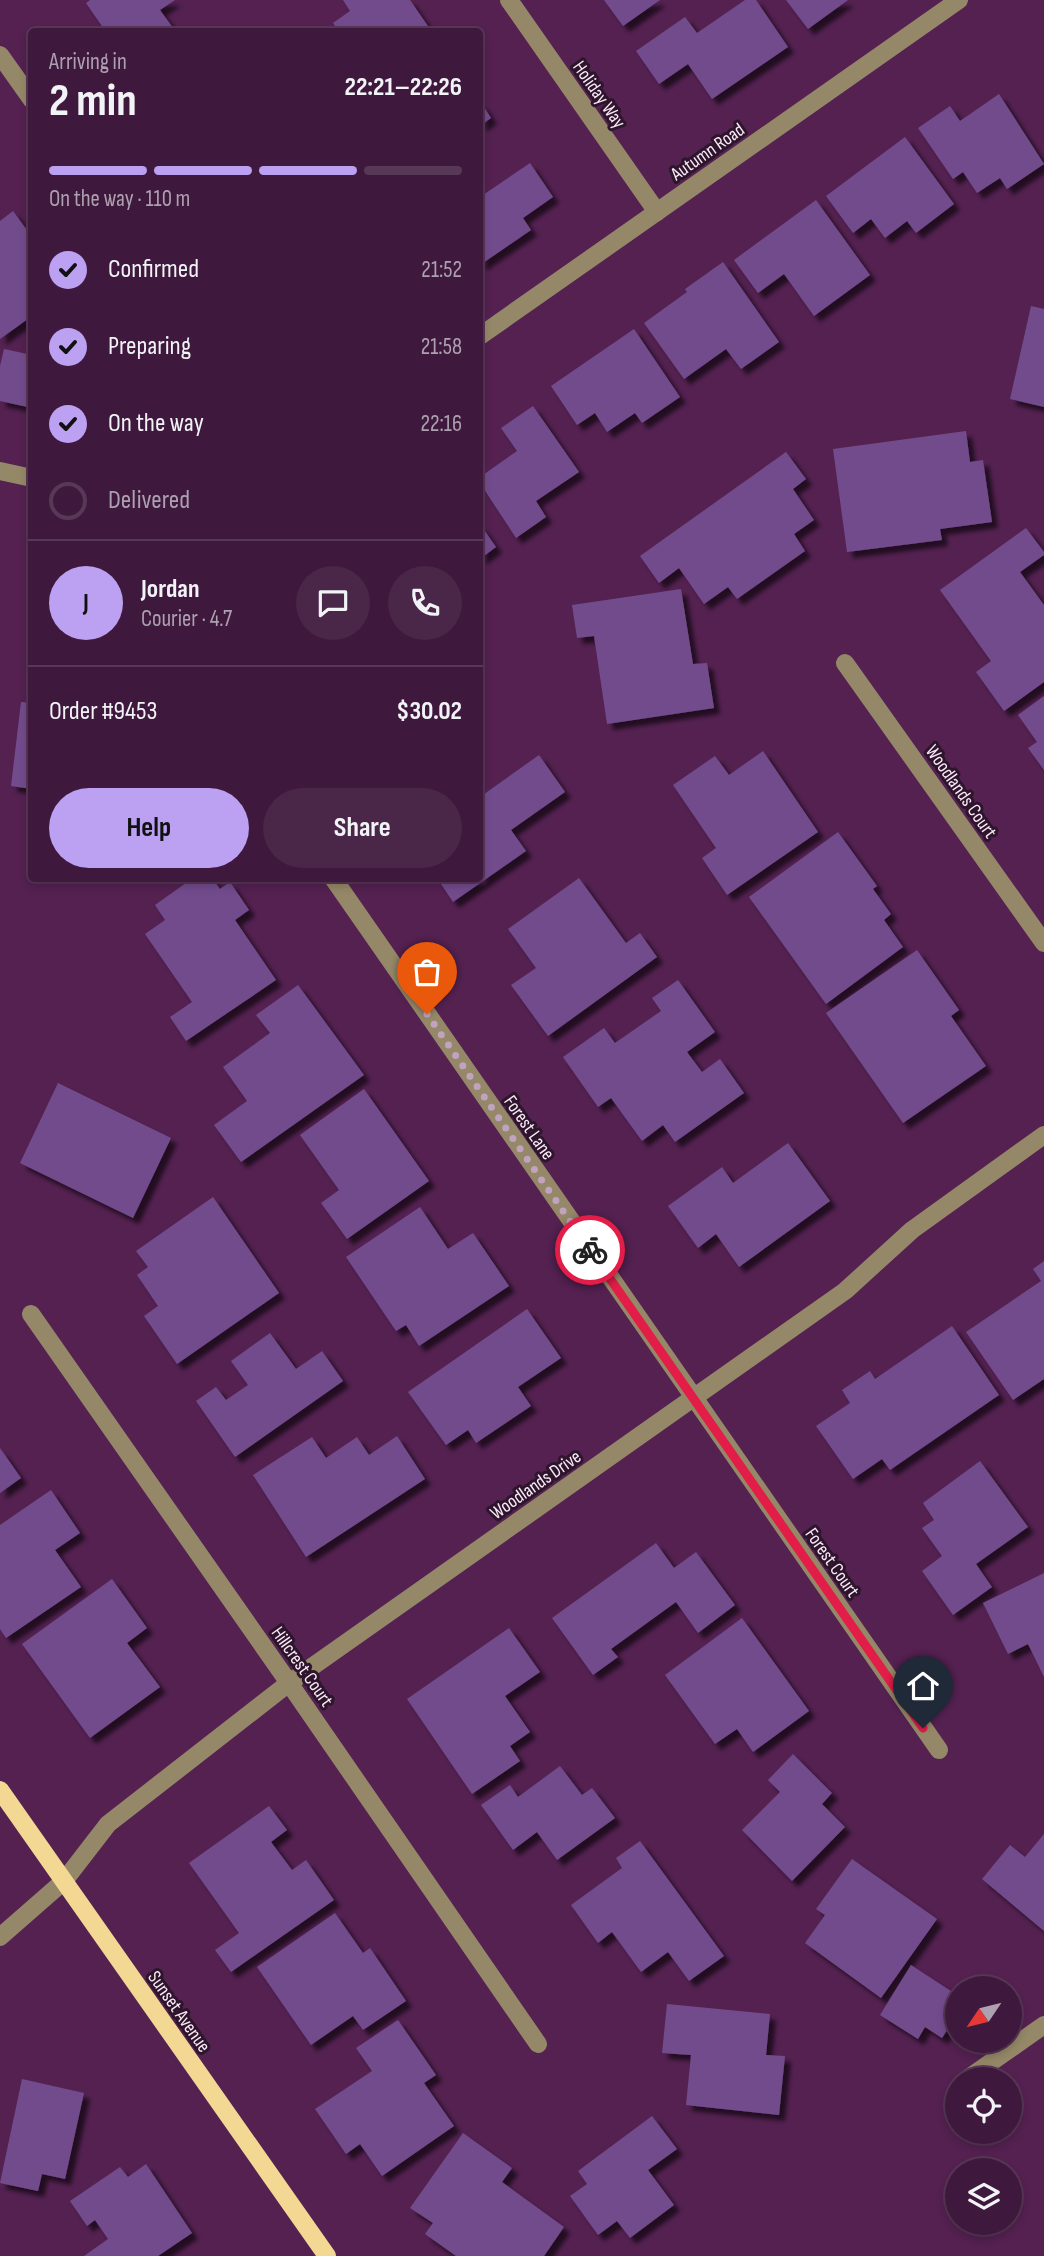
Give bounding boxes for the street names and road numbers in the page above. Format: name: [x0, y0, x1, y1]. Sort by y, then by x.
street label: Holiday Way: [567, 57, 631, 133]
street label: Autumn Road: [666, 118, 749, 187]
street label: Woodlands Court: [920, 741, 1002, 843]
street label: Forest Lane: [498, 1091, 559, 1165]
street label: Woodlands Drive: [486, 1446, 586, 1525]
street label: Forest Court: [800, 1524, 864, 1602]
street label: Hillcrest Court: [266, 1622, 338, 1712]
street label: Sunset Avenue: [142, 1967, 215, 2057]

